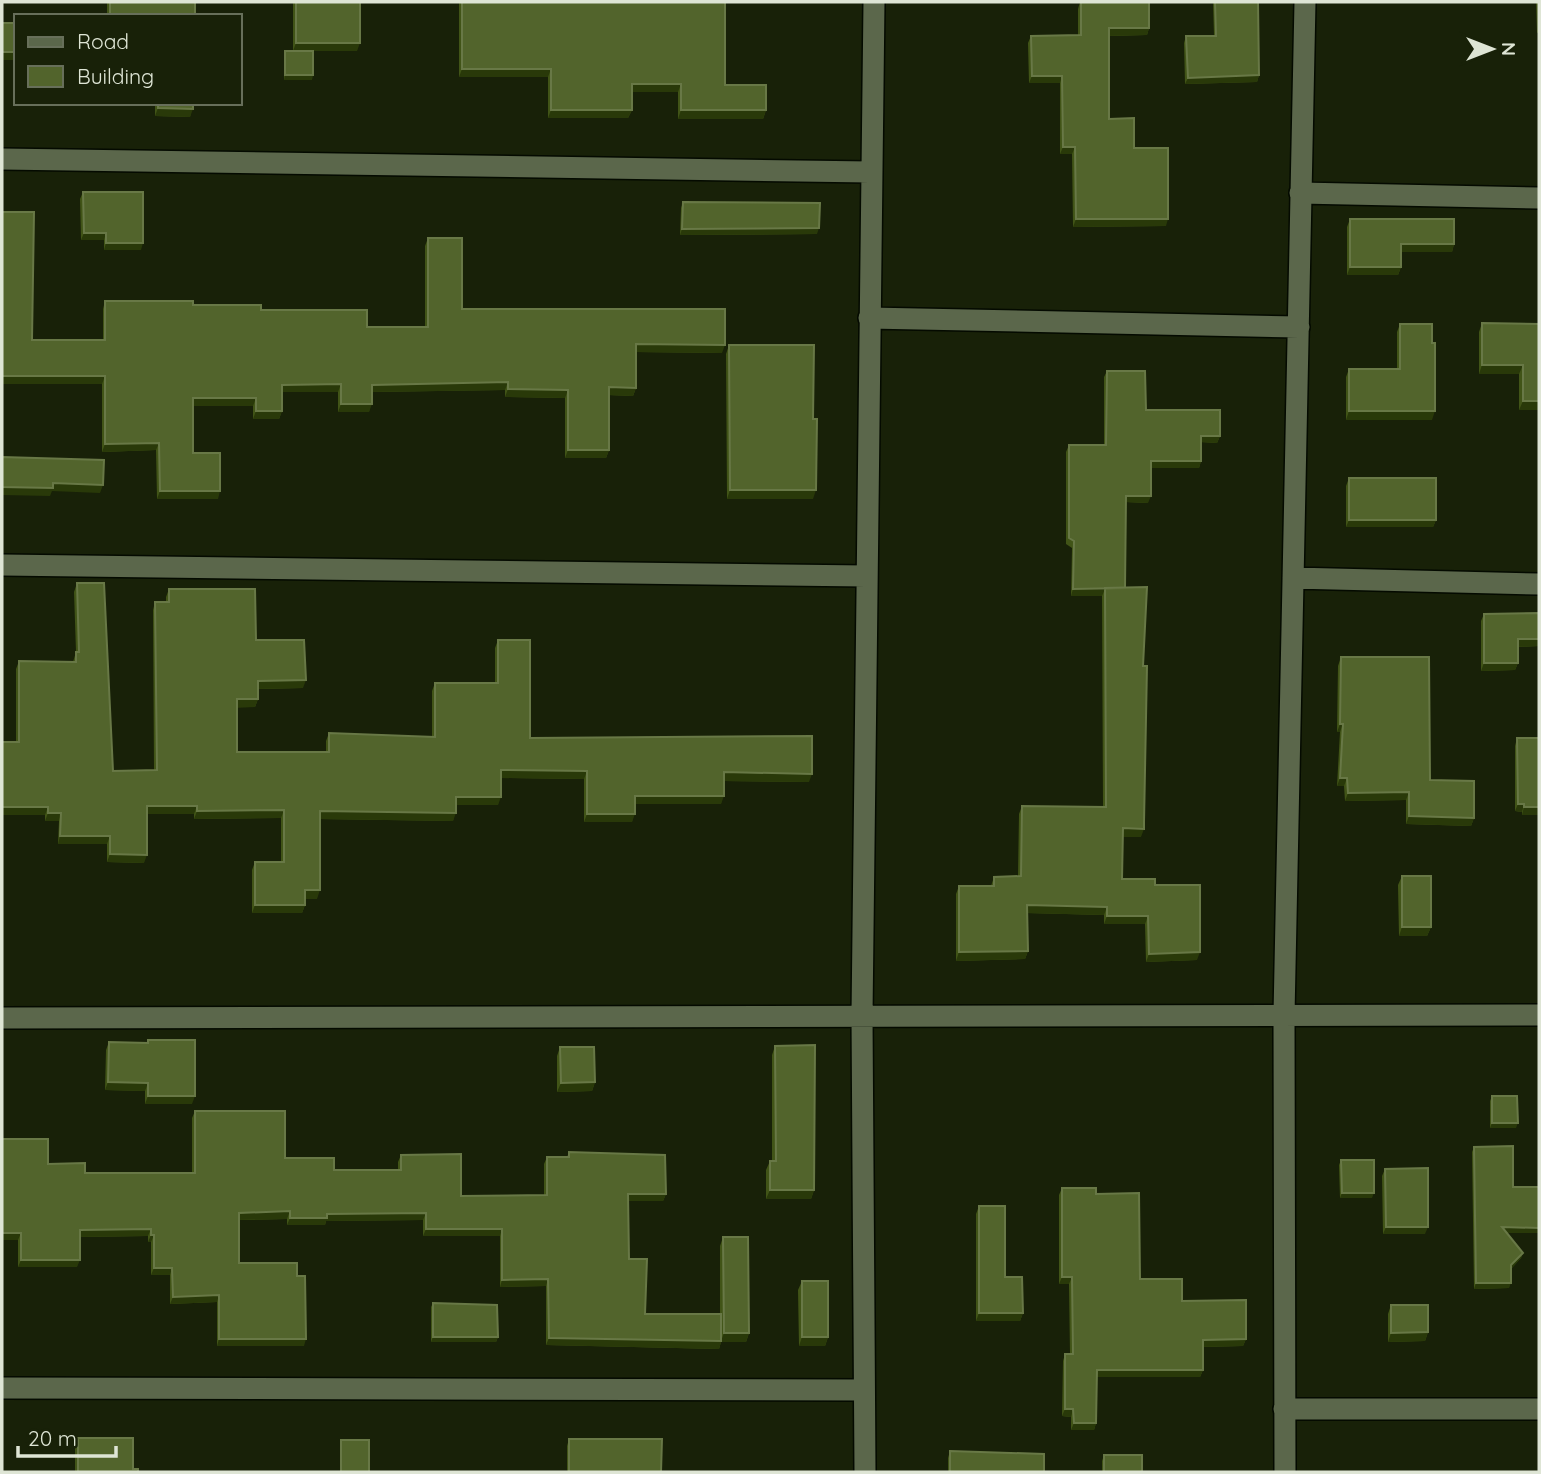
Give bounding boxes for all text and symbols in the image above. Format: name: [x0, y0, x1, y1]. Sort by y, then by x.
legend: [14, 14, 242, 105]
north arrow: [1457, 14, 1527, 84]
text: Road: [77, 28, 129, 54]
text: N: [1497, 42, 1521, 56]
text: Building: [77, 63, 154, 89]
scale bar: [18, 1414, 116, 1458]
text: 20 m: [28, 1425, 77, 1451]

